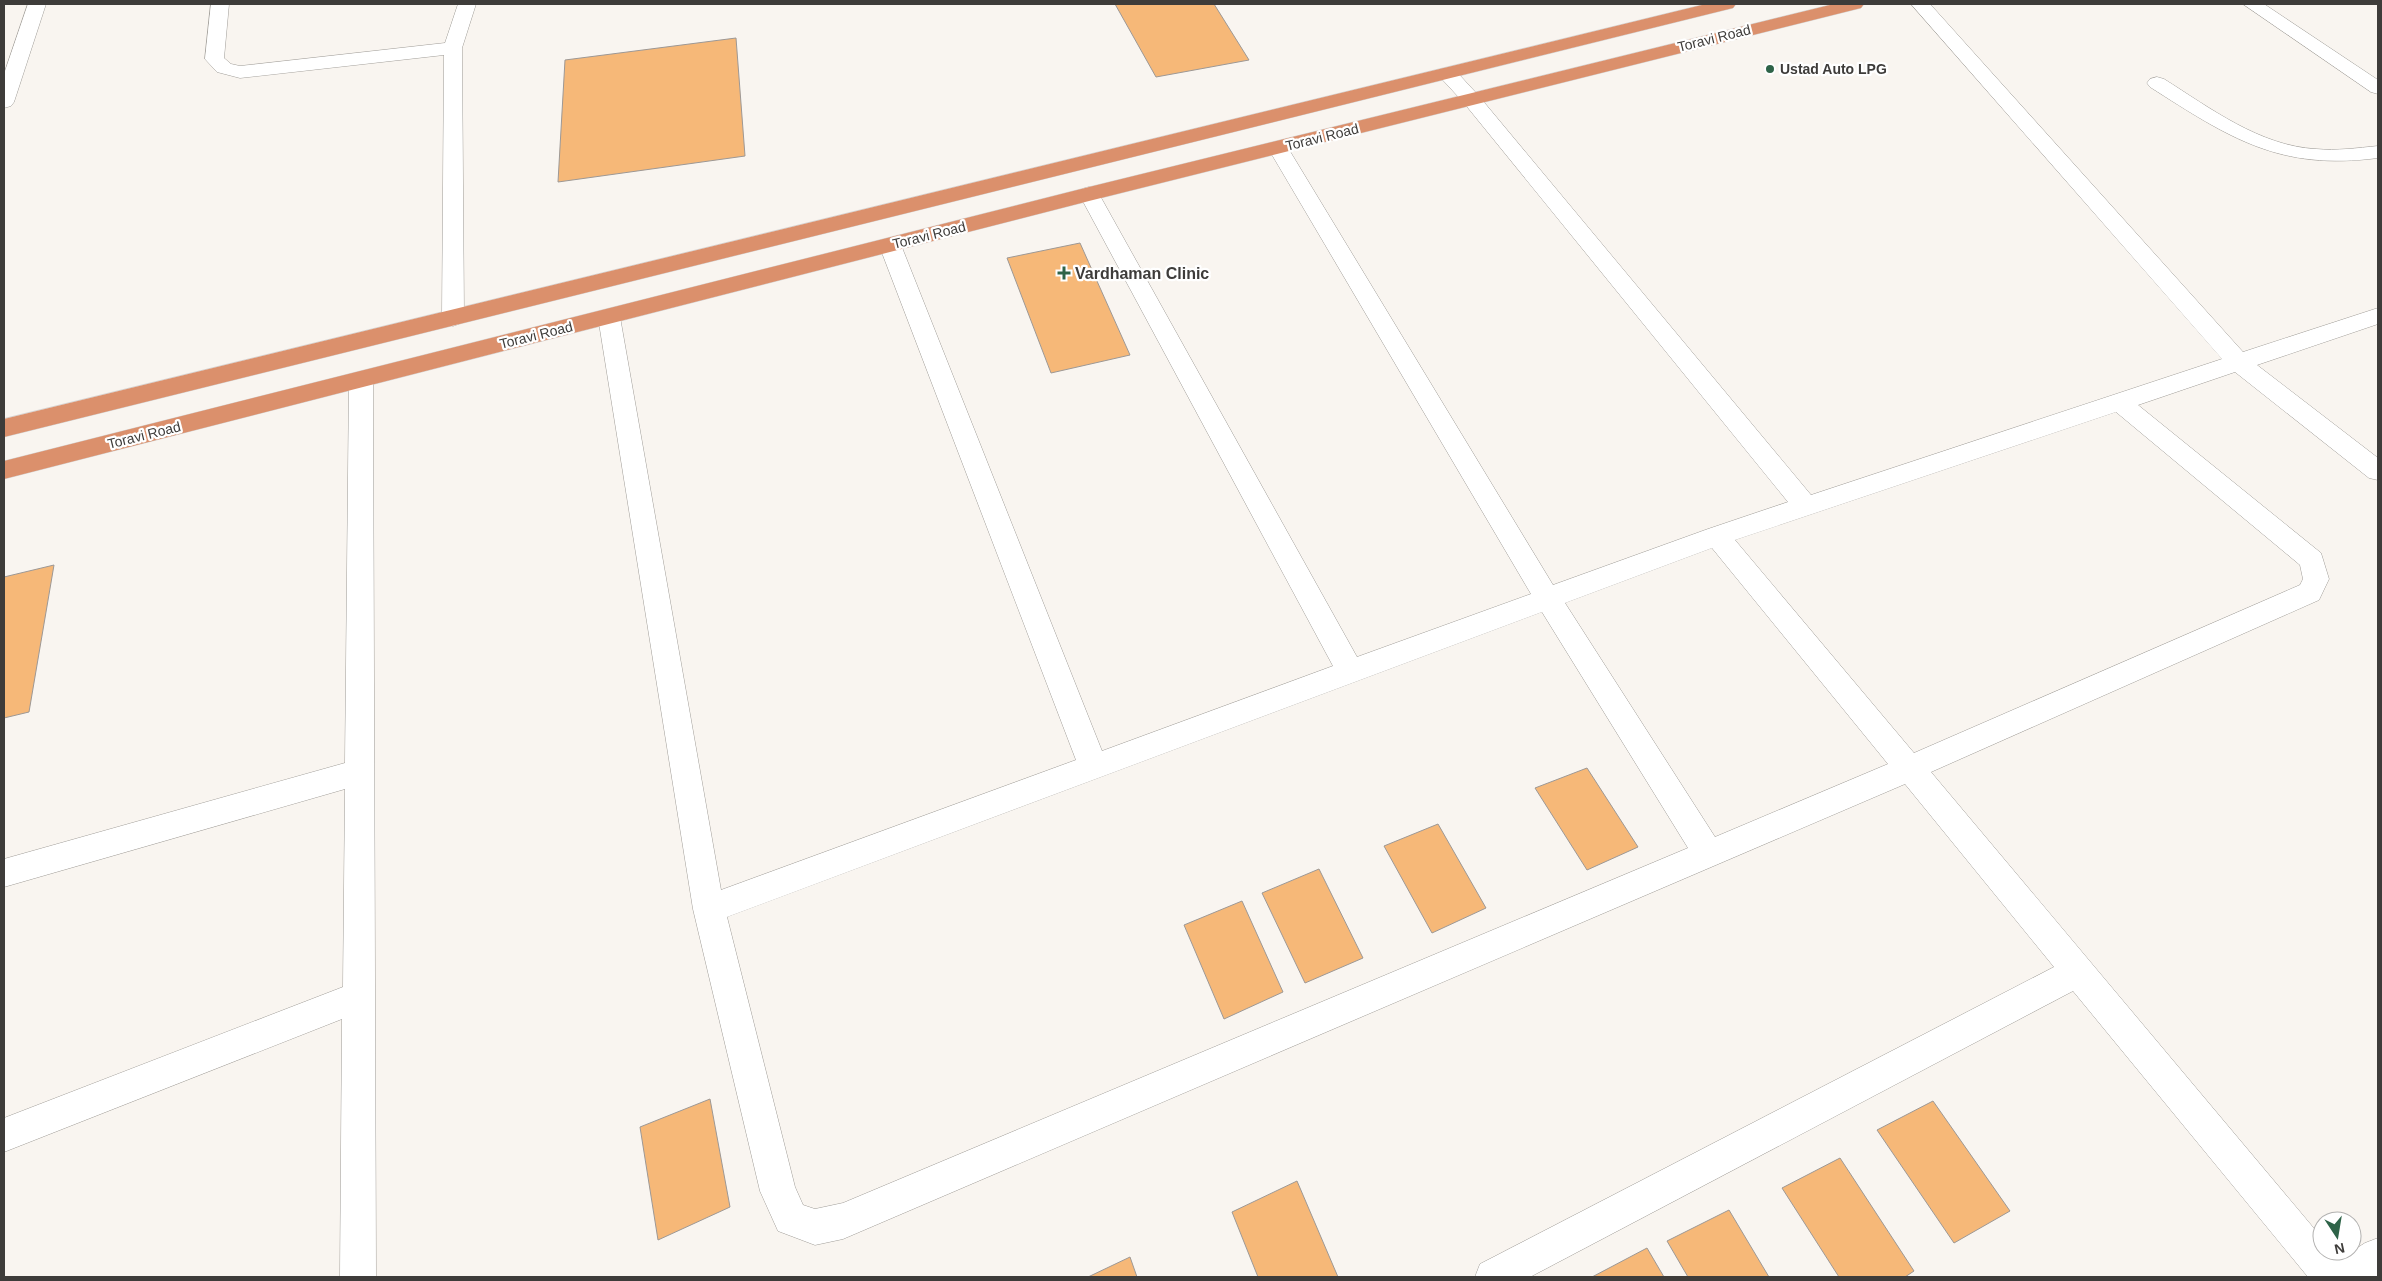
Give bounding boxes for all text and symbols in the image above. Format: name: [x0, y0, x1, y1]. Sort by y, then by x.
street label: Toravi Road: [1676, 21, 1752, 55]
place label: Ustad Auto LPG: [1780, 61, 1887, 77]
marker: Ustad Auto LPG: [1764, 63, 1776, 75]
street label: Toravi Road: [1284, 120, 1360, 154]
street label: Toravi Road: [891, 218, 967, 252]
place label: Vardhaman Clinic: [1075, 265, 1209, 282]
marker: Vardhaman Clinic: [1057, 266, 1071, 280]
street label: Toravi Road: [498, 318, 574, 352]
street label: Toravi Road: [106, 418, 182, 452]
north arrow: [2312, 1211, 2362, 1261]
text: N: [2333, 1240, 2346, 1258]

